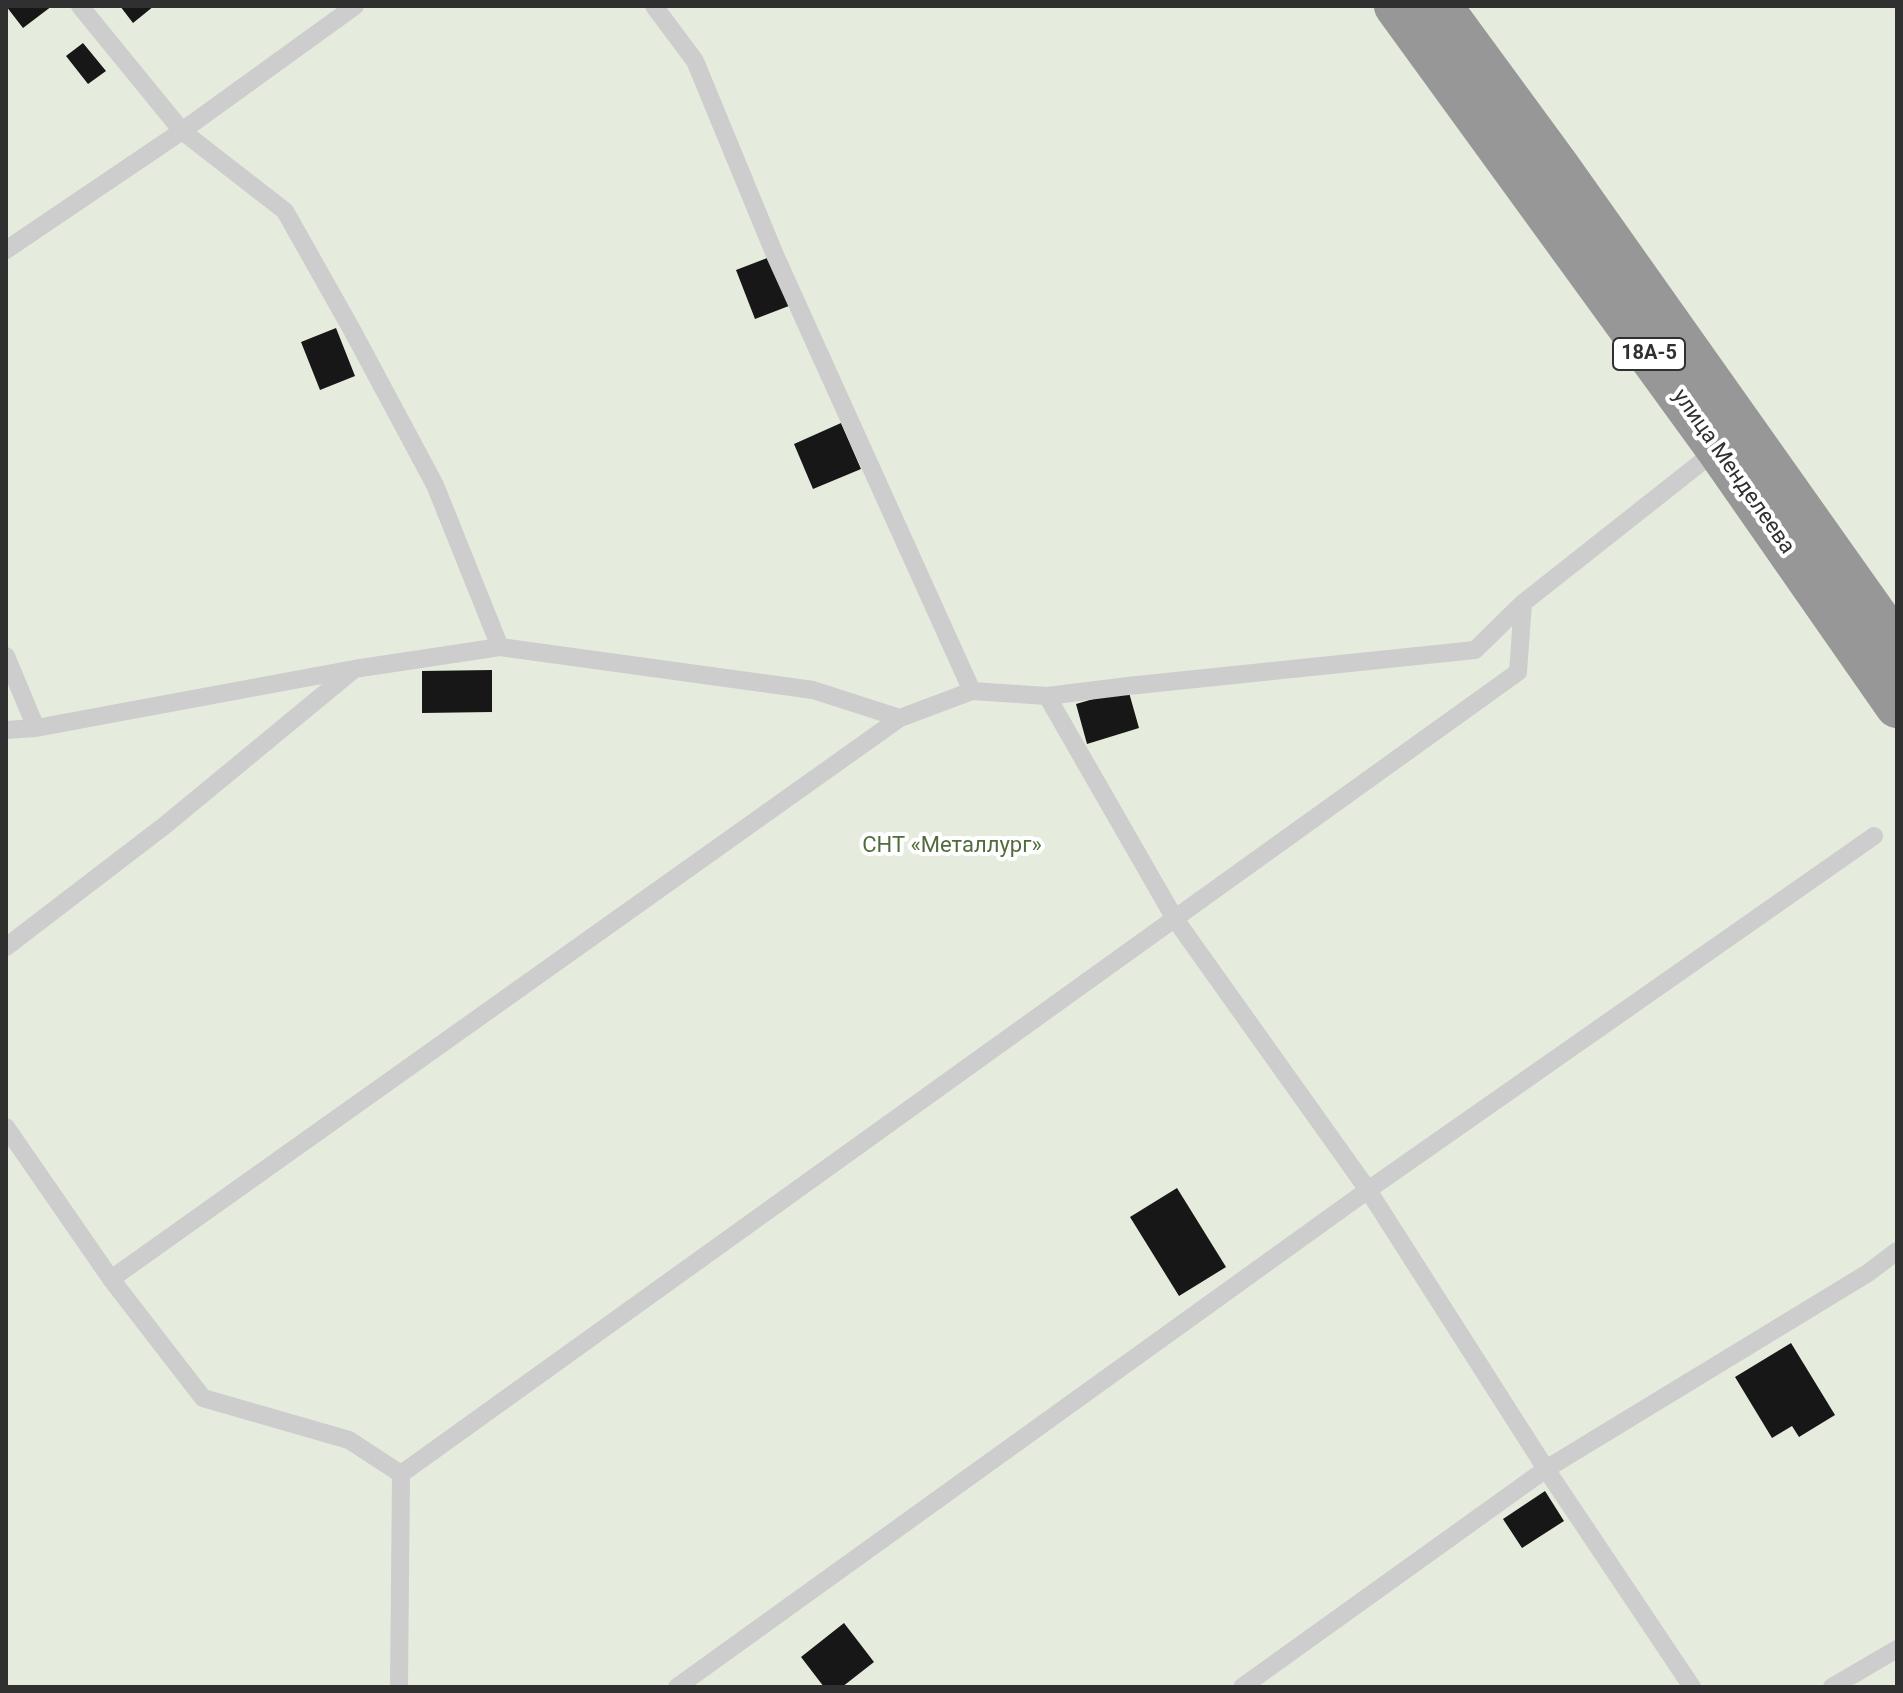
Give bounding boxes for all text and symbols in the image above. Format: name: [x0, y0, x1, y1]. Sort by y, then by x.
road number: 18А-5: [1613, 338, 1685, 370]
street label: улица Менделеева: [1666, 385, 1800, 559]
park label: СНТ «Металлург»: [862, 833, 1042, 859]

